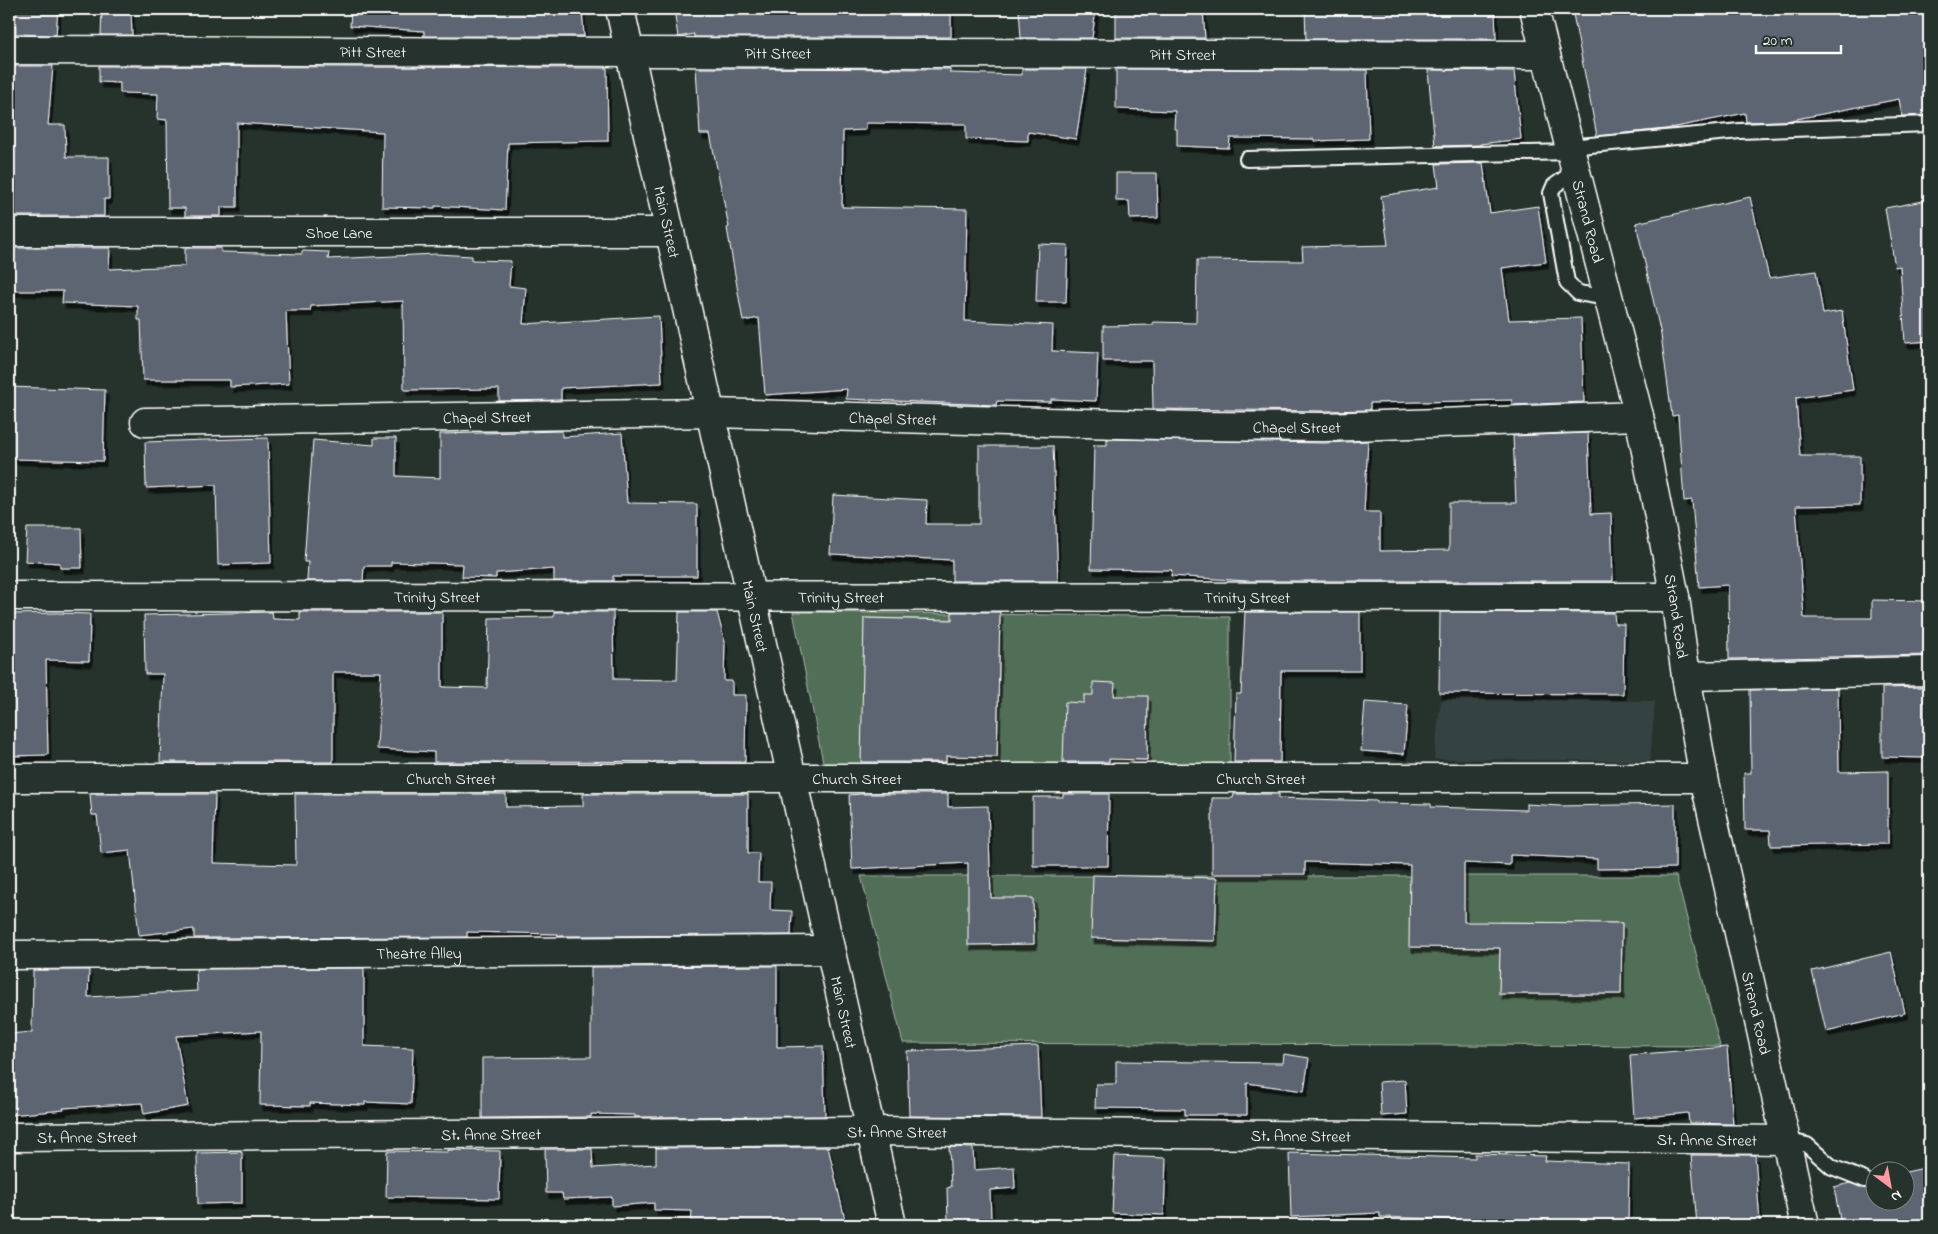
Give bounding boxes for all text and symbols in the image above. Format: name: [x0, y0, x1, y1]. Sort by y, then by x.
scale bar: [1756, 22, 1840, 54]
text: 20 m: [1763, 30, 1793, 52]
street label: Pitt Street: [340, 41, 407, 65]
street label: Pitt Street: [745, 42, 812, 67]
street label: Pitt Street: [1150, 44, 1217, 68]
street label: Strand Road: [1565, 177, 1609, 266]
street label: Main Street: [646, 184, 686, 261]
street label: Shoe Lane: [305, 222, 373, 246]
street label: Chapel Street: [443, 406, 532, 431]
street label: Chapel Street: [848, 407, 938, 433]
street label: Chapel Street: [1253, 416, 1342, 441]
street label: Strand Road: [1657, 572, 1693, 660]
street label: Main Street: [734, 578, 774, 656]
street label: Trinity Street: [394, 586, 481, 610]
street label: Trinity Street: [798, 586, 885, 611]
street label: Trinity Street: [1204, 587, 1291, 611]
street label: Church Street: [406, 768, 496, 792]
street label: Church Street: [812, 768, 902, 792]
street label: Church Street: [1216, 768, 1306, 792]
street label: Theatre Alley: [376, 942, 462, 967]
street label: Strand Road: [1734, 969, 1776, 1057]
street label: Main Street: [823, 974, 862, 1052]
street label: St. Anne Street: [847, 1121, 948, 1146]
street label: St. Anne Street: [441, 1123, 542, 1148]
street label: St. Anne Street: [1251, 1125, 1352, 1150]
street label: St. Anne Street: [37, 1126, 138, 1151]
street label: St. Anne Street: [1657, 1129, 1758, 1154]
north arrow: [1866, 1162, 1916, 1212]
text: N: [1887, 1184, 1906, 1207]

